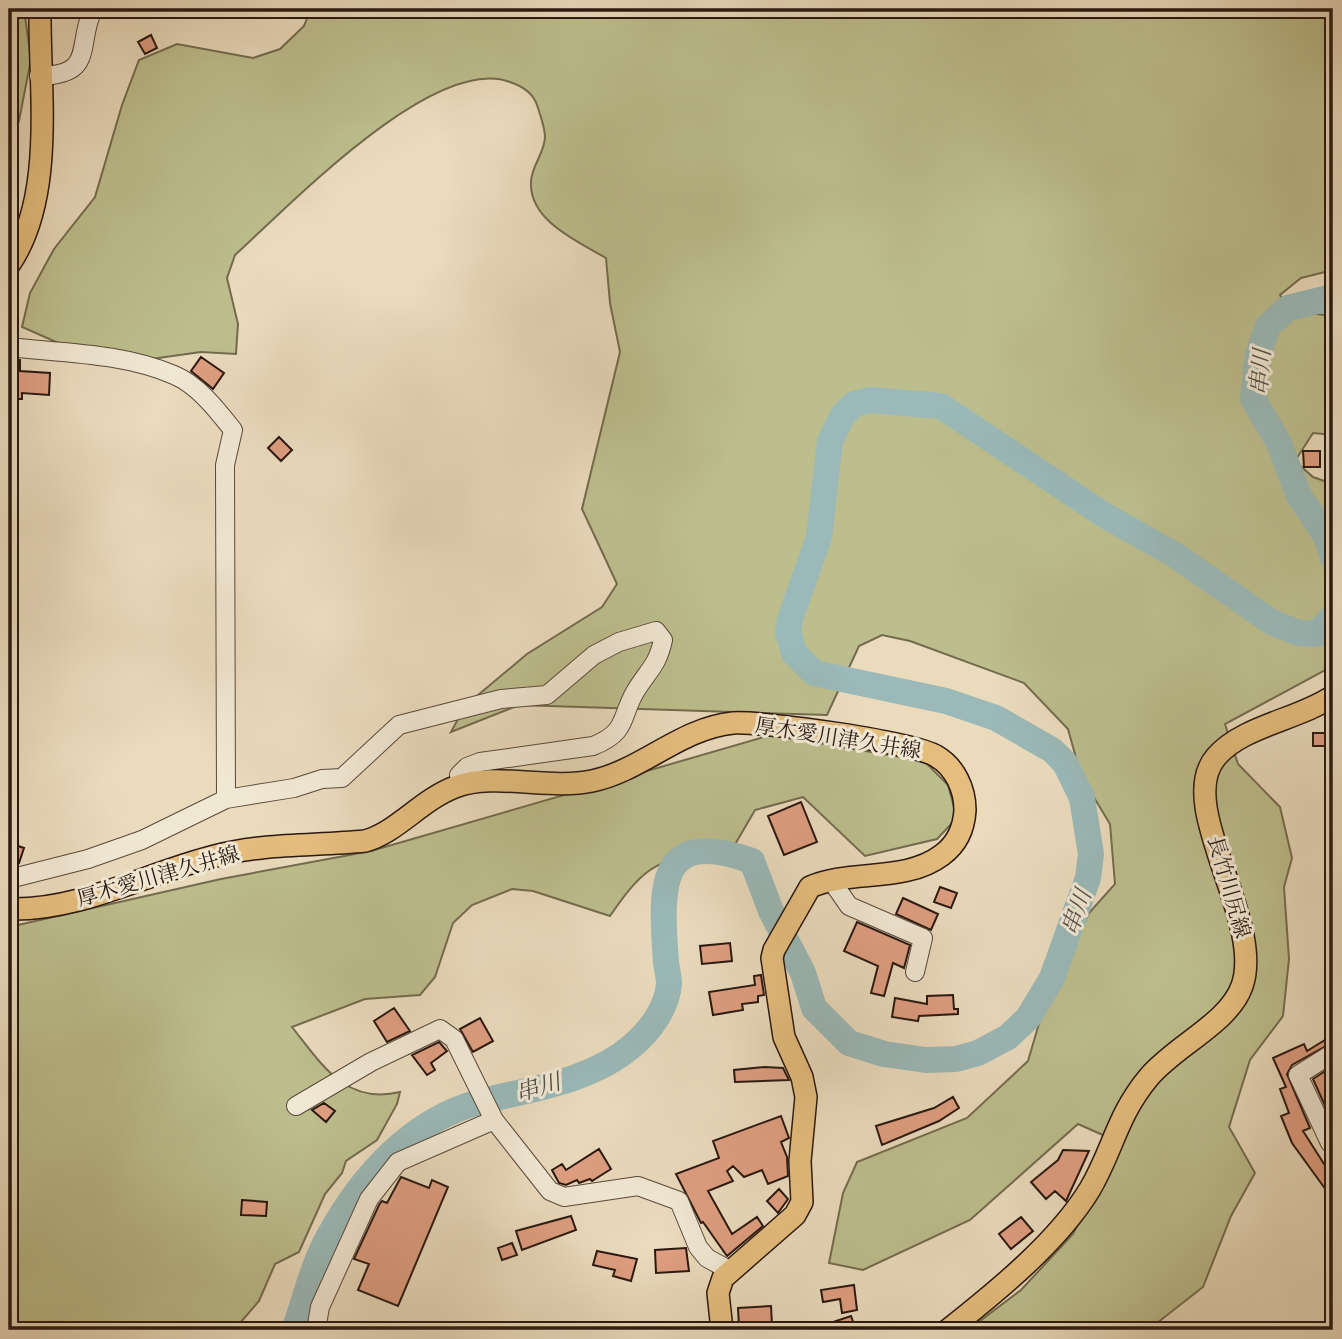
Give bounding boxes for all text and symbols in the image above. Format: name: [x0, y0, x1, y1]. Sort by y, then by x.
water label: 串川: [1244, 345, 1277, 396]
street label: 厚木愛川津久井線: [753, 712, 923, 765]
street label: 長竹川尻線: [1201, 833, 1256, 941]
street label: 厚木愛川津久井線: [74, 840, 243, 913]
water label: 串川: [1055, 883, 1099, 939]
water label: 串川: [512, 1066, 567, 1108]

